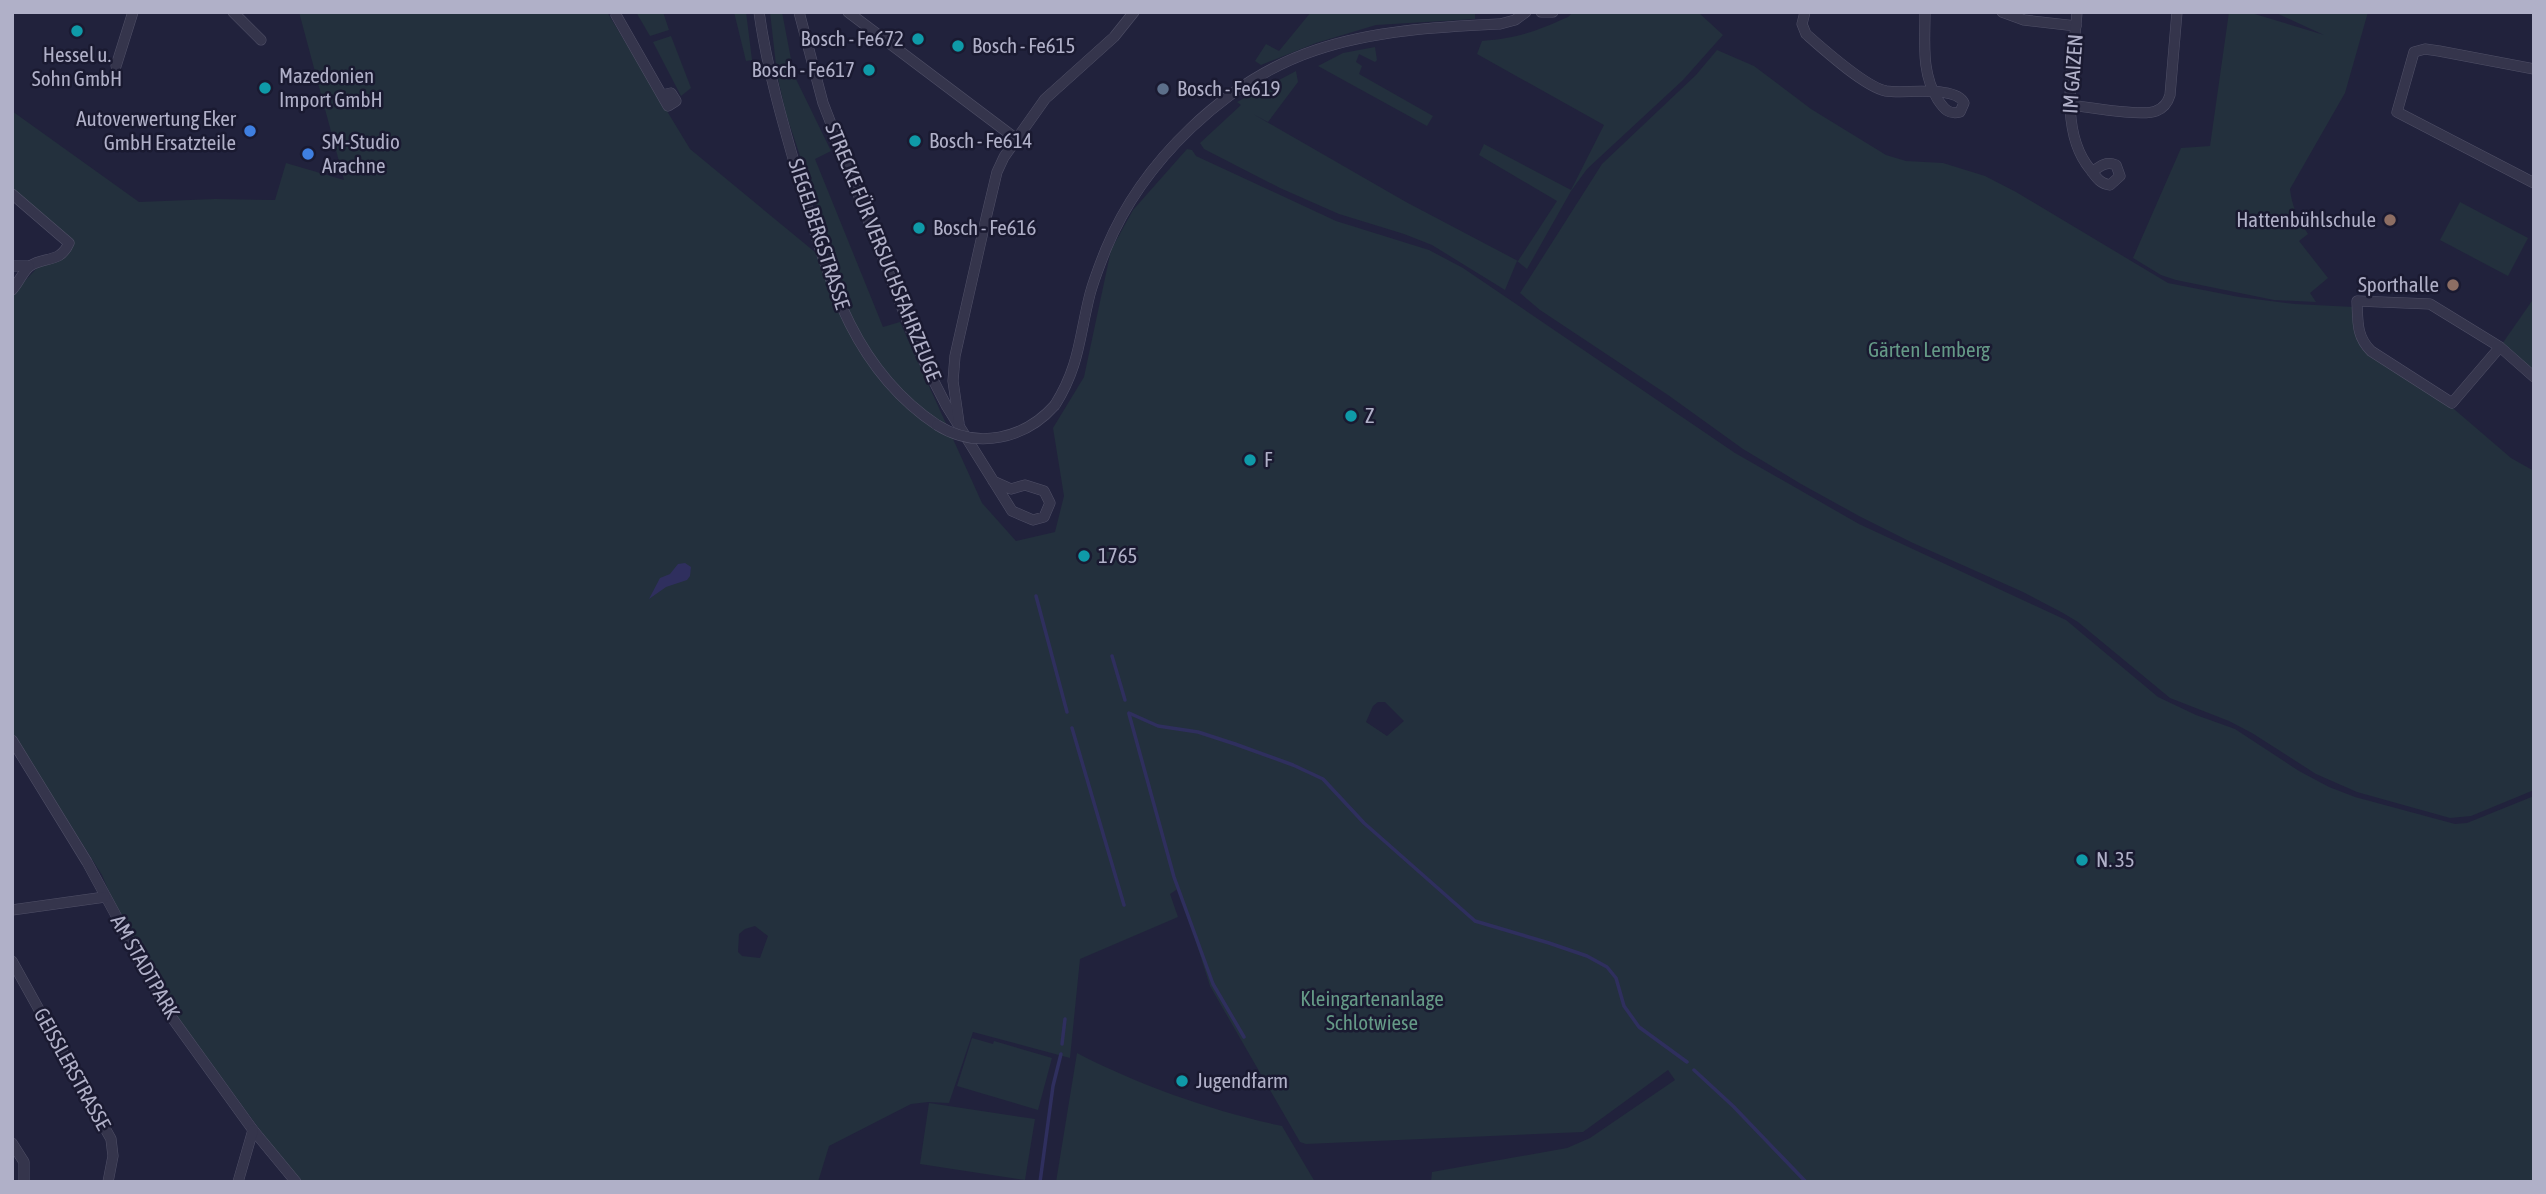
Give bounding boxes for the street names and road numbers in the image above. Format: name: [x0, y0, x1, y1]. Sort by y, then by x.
street label: IM GAIZEN: [2057, 33, 2087, 115]
street label: STRECKE FÜR VERSUCHSFAHRZEUGE: [821, 119, 947, 384]
street label: SIEGELBERGSTRASSE: [784, 155, 856, 312]
street label: AM STADTPARK: [107, 910, 186, 1023]
street label: GEISSLERSTRASSE: [29, 1003, 116, 1134]

